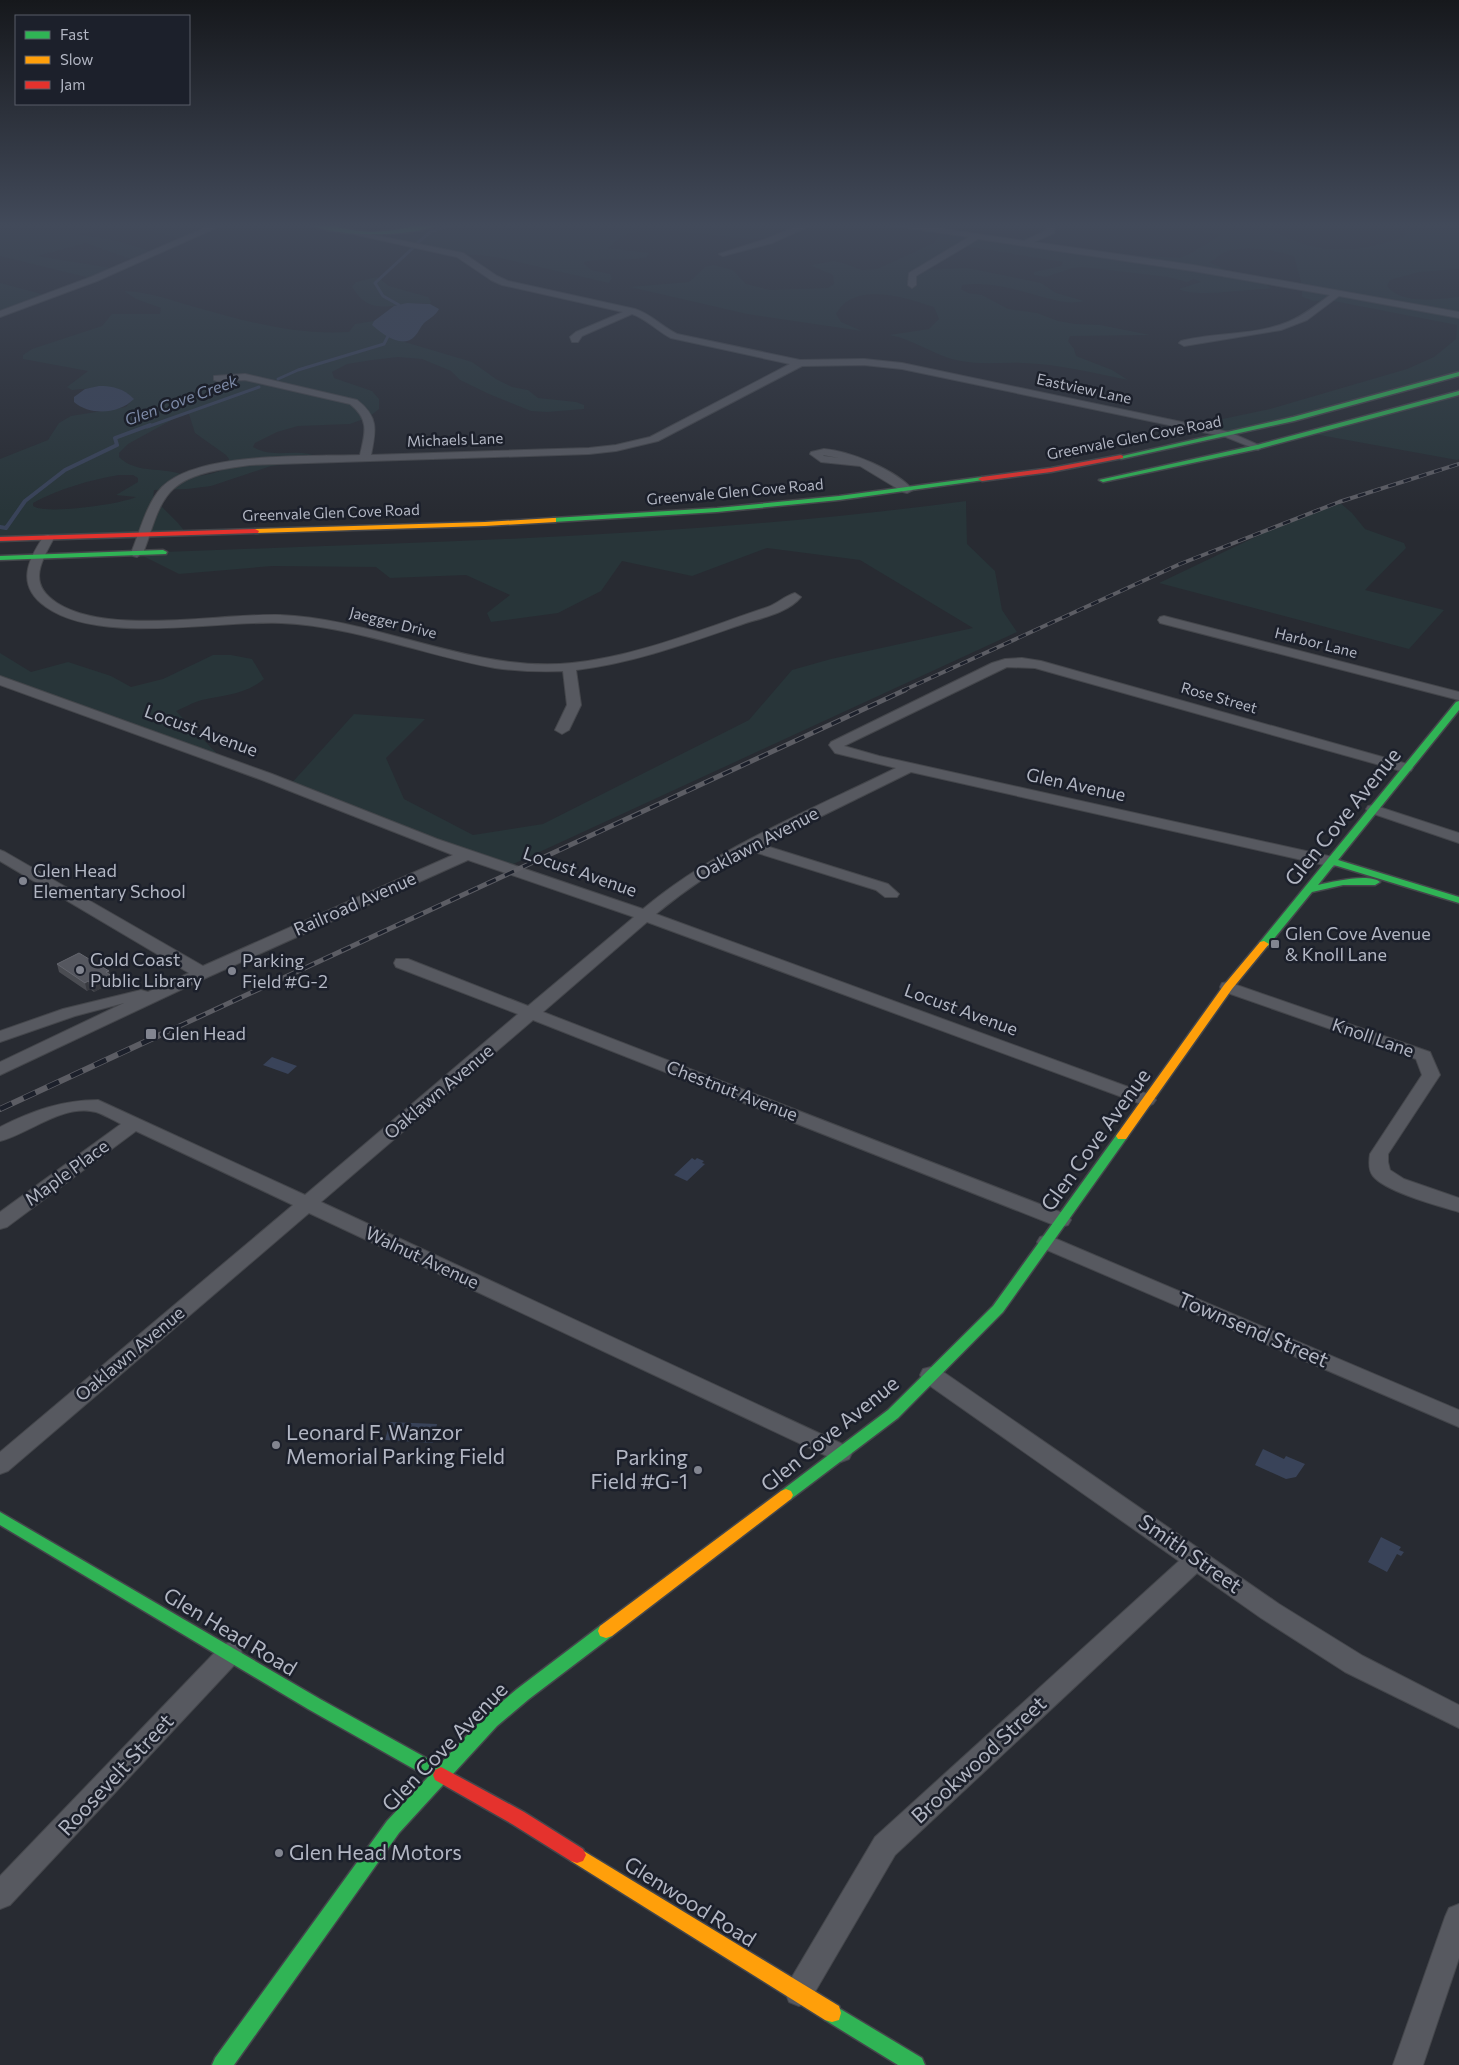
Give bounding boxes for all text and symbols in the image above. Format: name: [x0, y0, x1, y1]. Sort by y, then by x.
legend: [15, 15, 190, 105]
text: Fast: [60, 25, 89, 43]
text: Slow: [60, 50, 93, 68]
text: Jam: [60, 75, 85, 93]
street label: Eastview Lane: [1035, 369, 1133, 407]
water label: Glen Cove Creek: [122, 370, 240, 429]
street label: Greenvale Glen Cove Road: [1045, 411, 1223, 463]
street label: Michaels Lane: [406, 428, 504, 450]
street label: Greenvale Glen Cove Road: [646, 474, 824, 508]
street label: Greenvale Glen Cove Road: [242, 500, 420, 524]
street label: Jaegger Drive: [348, 603, 439, 642]
street label: Harbor Lane: [1273, 623, 1360, 661]
street label: Rose Street: [1179, 678, 1259, 716]
street label: Locust Avenue: [142, 699, 261, 761]
street label: Glen Cove Avenue: [1279, 742, 1405, 890]
street label: Glen Avenue: [1025, 763, 1128, 805]
street label: Oaklawn Avenue: [691, 802, 822, 885]
street label: Locust Avenue: [520, 841, 640, 901]
place label: Glen Head Elementary School: [33, 859, 186, 902]
street label: Railroad Avenue: [290, 866, 419, 940]
marker: Glen Head Elementary School: [17, 875, 29, 887]
place label: Glen Cove Avenue & Knoll Lane: [1285, 922, 1431, 965]
marker: Glen Cove Avenue & Knoll Lane: [1269, 938, 1281, 950]
place label: Gold Coast Public Library: [90, 948, 202, 991]
place label: Parking Field #G-2: [242, 949, 328, 992]
marker: Gold Coast Public Library: [74, 964, 86, 976]
marker: Parking Field #G-2: [226, 965, 238, 977]
street label: Locust Avenue: [902, 978, 1021, 1040]
street label: Knoll Lane: [1329, 1013, 1417, 1061]
place label: Glen Head: [162, 1022, 246, 1044]
marker: Glen Head: [144, 1027, 158, 1041]
street label: Oaklawn Avenue: [379, 1039, 497, 1143]
street label: Chestnut Avenue: [664, 1055, 801, 1125]
street label: Glen Cove Avenue: [1035, 1063, 1155, 1215]
street label: Maple Place: [20, 1134, 113, 1210]
street label: Walnut Avenue: [362, 1221, 483, 1293]
street label: Townsend Street: [1175, 1286, 1333, 1372]
street label: Oaklawn Avenue: [70, 1301, 188, 1405]
street label: Glen Cove Avenue: [755, 1370, 903, 1496]
place label: Leonard F. Wanzor Memorial Parking Field: [286, 1419, 505, 1468]
marker: Leonard F. Wanzor Memorial Parking Field: [270, 1439, 282, 1451]
place label: Parking Field #G-1: [590, 1444, 688, 1493]
marker: Parking Field #G-1: [692, 1464, 704, 1476]
street label: Smith Street: [1135, 1508, 1247, 1597]
street label: Glen Head Road: [160, 1581, 302, 1680]
street label: Glen Cove Avenue: [376, 1676, 512, 1816]
street label: Brookwood Street: [905, 1690, 1051, 1828]
street label: Roosevelt Street: [52, 1708, 178, 1840]
place label: Glen Head Motors: [289, 1839, 462, 1864]
marker: Glen Head Motors: [273, 1847, 285, 1859]
street label: Glenwood Road: [620, 1850, 761, 1951]

